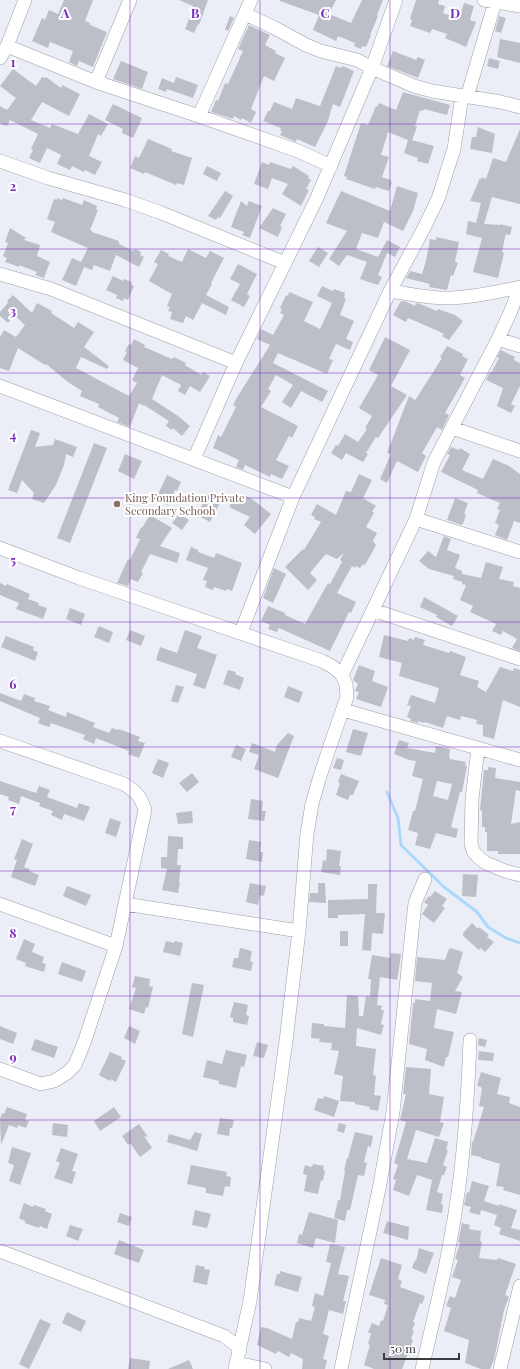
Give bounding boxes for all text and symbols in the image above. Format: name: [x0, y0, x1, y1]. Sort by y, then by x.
text: A: [60, 4, 70, 21]
text: B: [191, 4, 200, 21]
text: C: [320, 4, 330, 21]
text: D: [450, 4, 460, 21]
text: 1: [11, 53, 16, 70]
text: 2: [10, 177, 17, 194]
text: 3: [10, 302, 16, 319]
text: 4: [10, 426, 17, 443]
place label: King Foundation Private Secondary Schooh: [125, 490, 245, 518]
marker: King Foundation Private Secondary Schooh: [112, 499, 122, 509]
text: 5: [10, 551, 16, 568]
text: 6: [9, 675, 17, 692]
text: 7: [10, 800, 16, 817]
text: 8: [9, 924, 17, 941]
text: 9: [9, 1048, 17, 1065]
scale bar: [384, 1335, 459, 1361]
text: 50 m: [390, 1340, 416, 1356]

